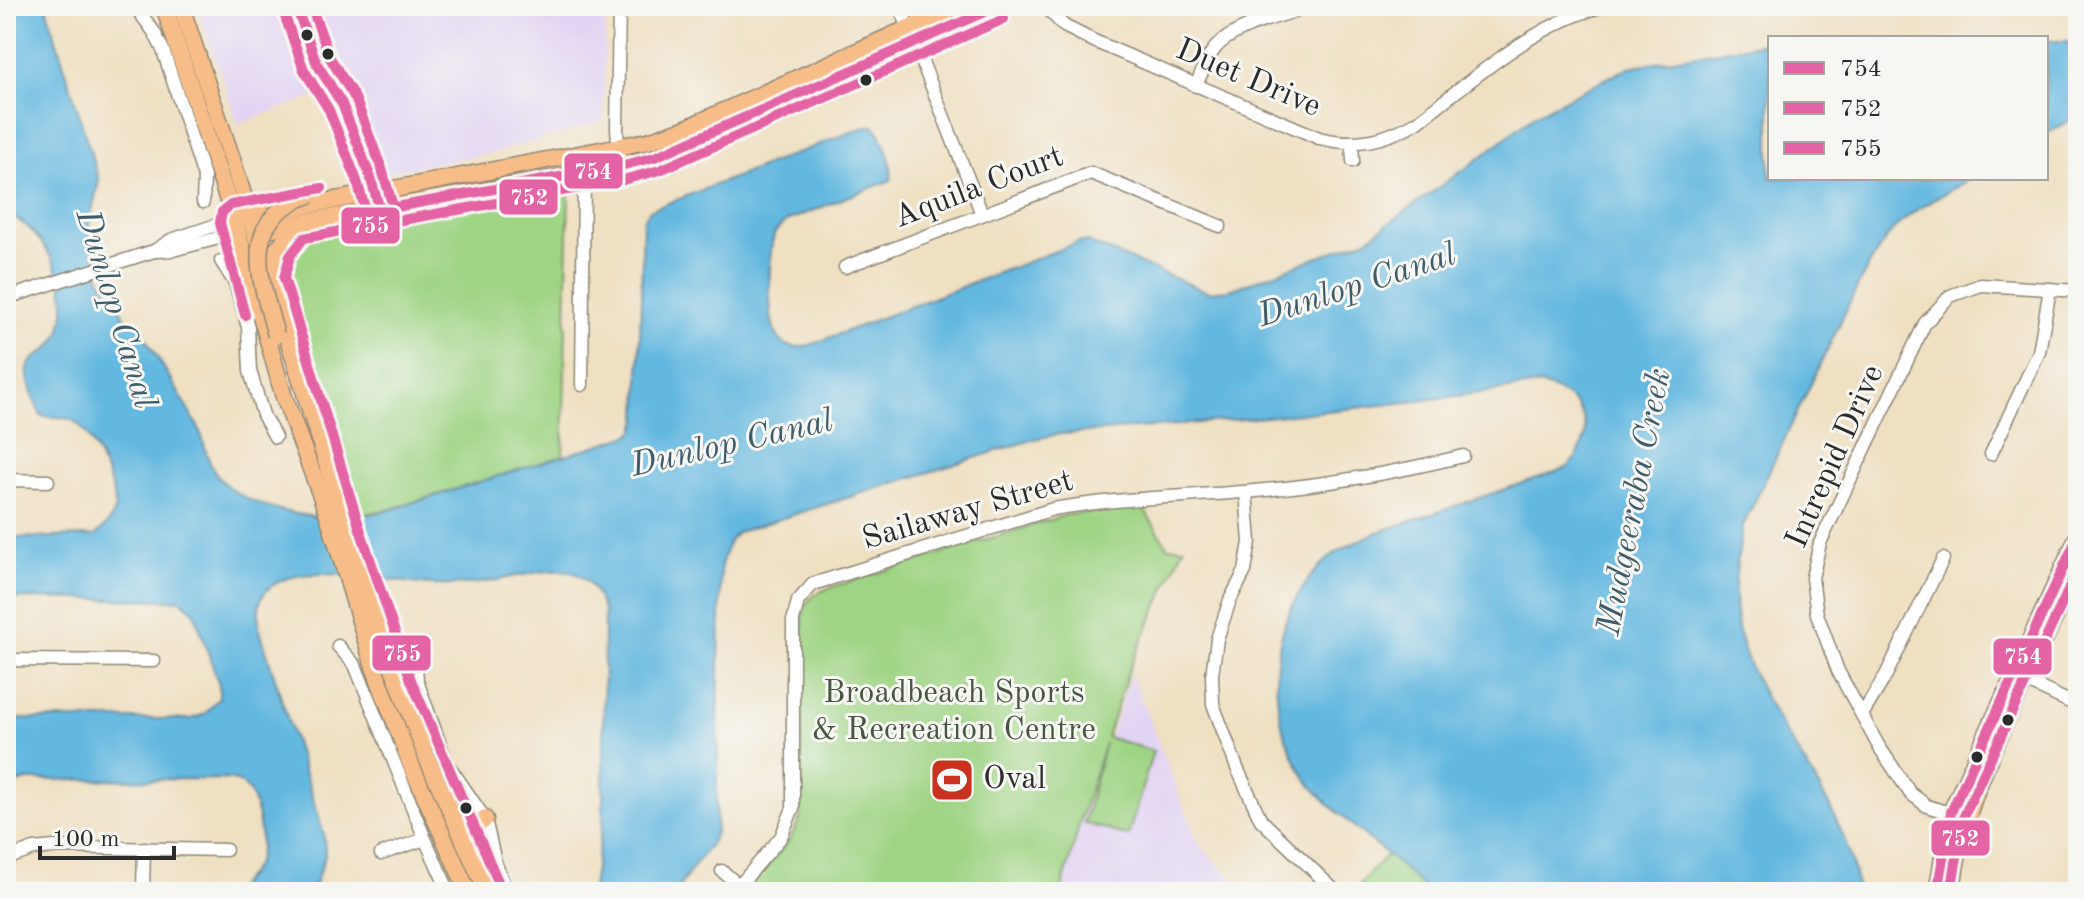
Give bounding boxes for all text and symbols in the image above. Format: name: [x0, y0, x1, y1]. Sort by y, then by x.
unlabelled marker: [299, 27, 315, 43]
street label: Duet Drive: [1171, 34, 1325, 124]
legend: [1768, 36, 2048, 180]
unlabelled marker: [320, 46, 336, 62]
text: 754: [1840, 58, 1882, 82]
unlabelled marker: [858, 72, 874, 88]
text: 752: [1840, 98, 1882, 122]
text: 755: [1840, 138, 1882, 162]
street label: Aquila Court: [890, 141, 1068, 235]
line badge: 754: [563, 152, 624, 190]
text: 754: [574, 162, 612, 184]
line badge: 752: [498, 178, 559, 216]
text: 752: [510, 188, 548, 210]
water label: Dunlop Canal: [68, 204, 161, 413]
line badge: 755: [340, 206, 401, 245]
text: 755: [351, 216, 389, 238]
water label: Dunlop Canal: [1253, 238, 1461, 334]
street label: Intrepid Drive: [1781, 361, 1891, 553]
water label: Mudgeeraba Creek: [1592, 366, 1678, 639]
water label: Dunlop Canal: [627, 404, 837, 484]
street label: Sailaway Street: [859, 466, 1077, 556]
line badge: 755: [371, 634, 432, 672]
line badge: 754: [1992, 637, 2053, 676]
text: 755: [383, 644, 421, 666]
text: 754: [2004, 647, 2042, 669]
park label: Broadbeach Sports & Recreation Centre: [812, 678, 1096, 747]
unlabelled marker: [2000, 712, 2016, 728]
unlabelled marker: [1969, 749, 1985, 765]
sports icon: Oval: [928, 756, 976, 804]
place label: Oval: [983, 764, 1046, 796]
unlabelled marker: [458, 800, 474, 816]
scale bar: [40, 810, 174, 860]
line badge: 752: [1930, 819, 1991, 857]
text: 100 m: [52, 828, 120, 852]
text: 752: [1941, 829, 1979, 851]

